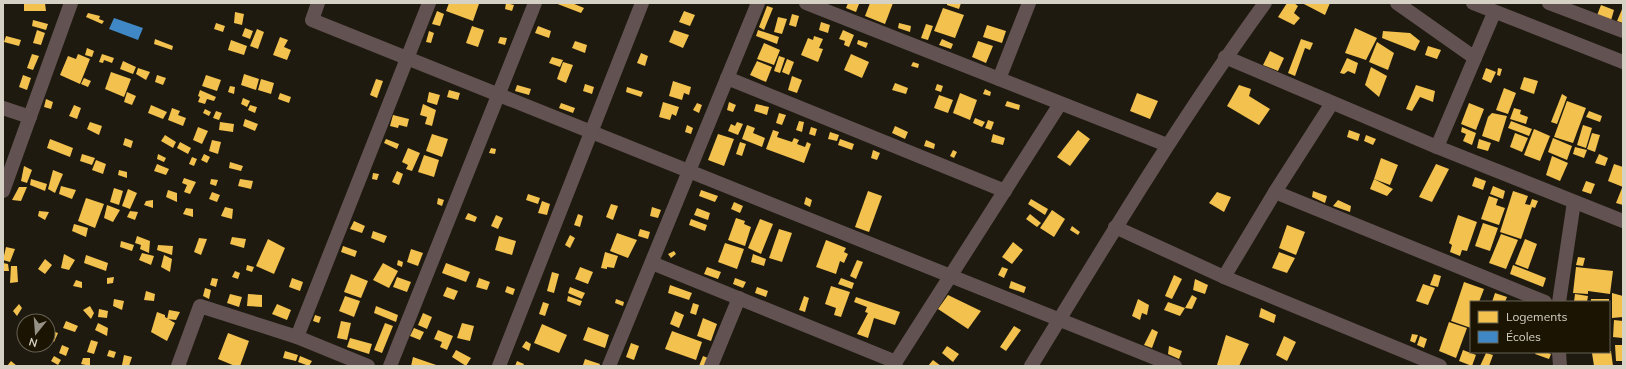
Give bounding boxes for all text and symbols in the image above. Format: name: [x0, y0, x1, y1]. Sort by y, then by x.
legend: [1470, 301, 1610, 353]
text: Logements: [1506, 309, 1567, 324]
north arrow: [16, 313, 56, 353]
text: Écoles: [1506, 329, 1541, 344]
text: N: [27, 335, 39, 350]

